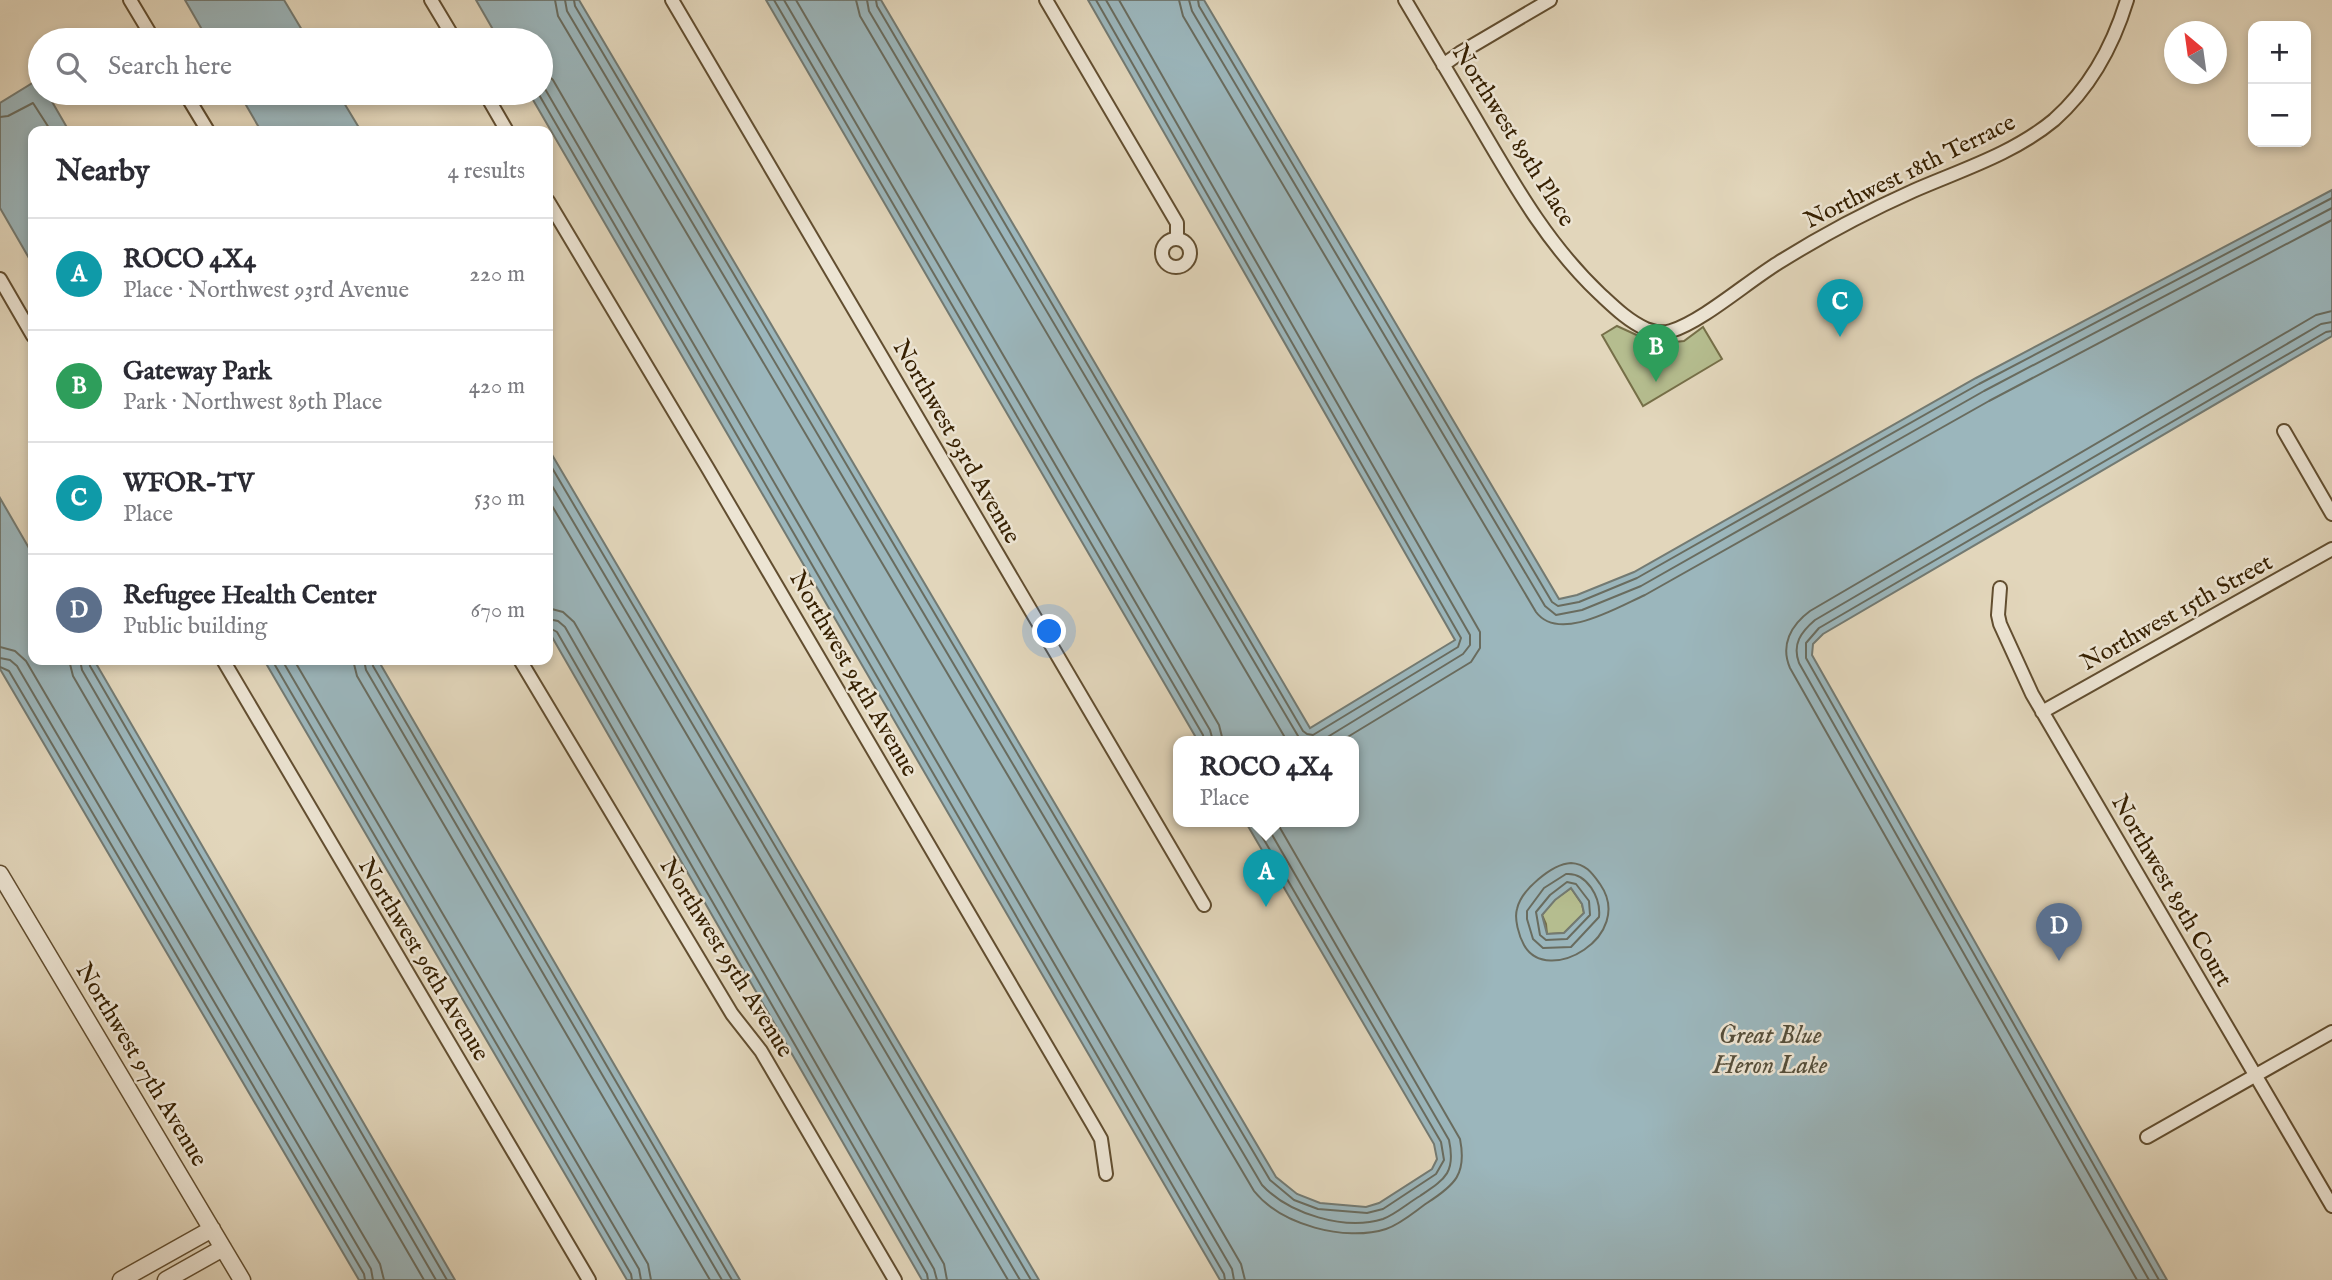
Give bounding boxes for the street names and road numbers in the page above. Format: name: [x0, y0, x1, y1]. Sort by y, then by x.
street label: Northwest 89th Place: [1444, 39, 1582, 233]
street label: Northwest 18th Terrace: [1799, 107, 2021, 237]
street label: Northwest 93rd Avenue: [885, 334, 1027, 550]
street label: Northwest 15th Street: [2076, 547, 2278, 679]
street label: Northwest 94th Avenue: [781, 565, 925, 783]
street label: Northwest 89th Court: [2103, 789, 2239, 993]
street label: Northwest 95th Avenue: [652, 852, 800, 1064]
street label: Northwest 96th Avenue: [350, 853, 496, 1067]
street label: Northwest 97th Avenue: [68, 957, 214, 1173]

